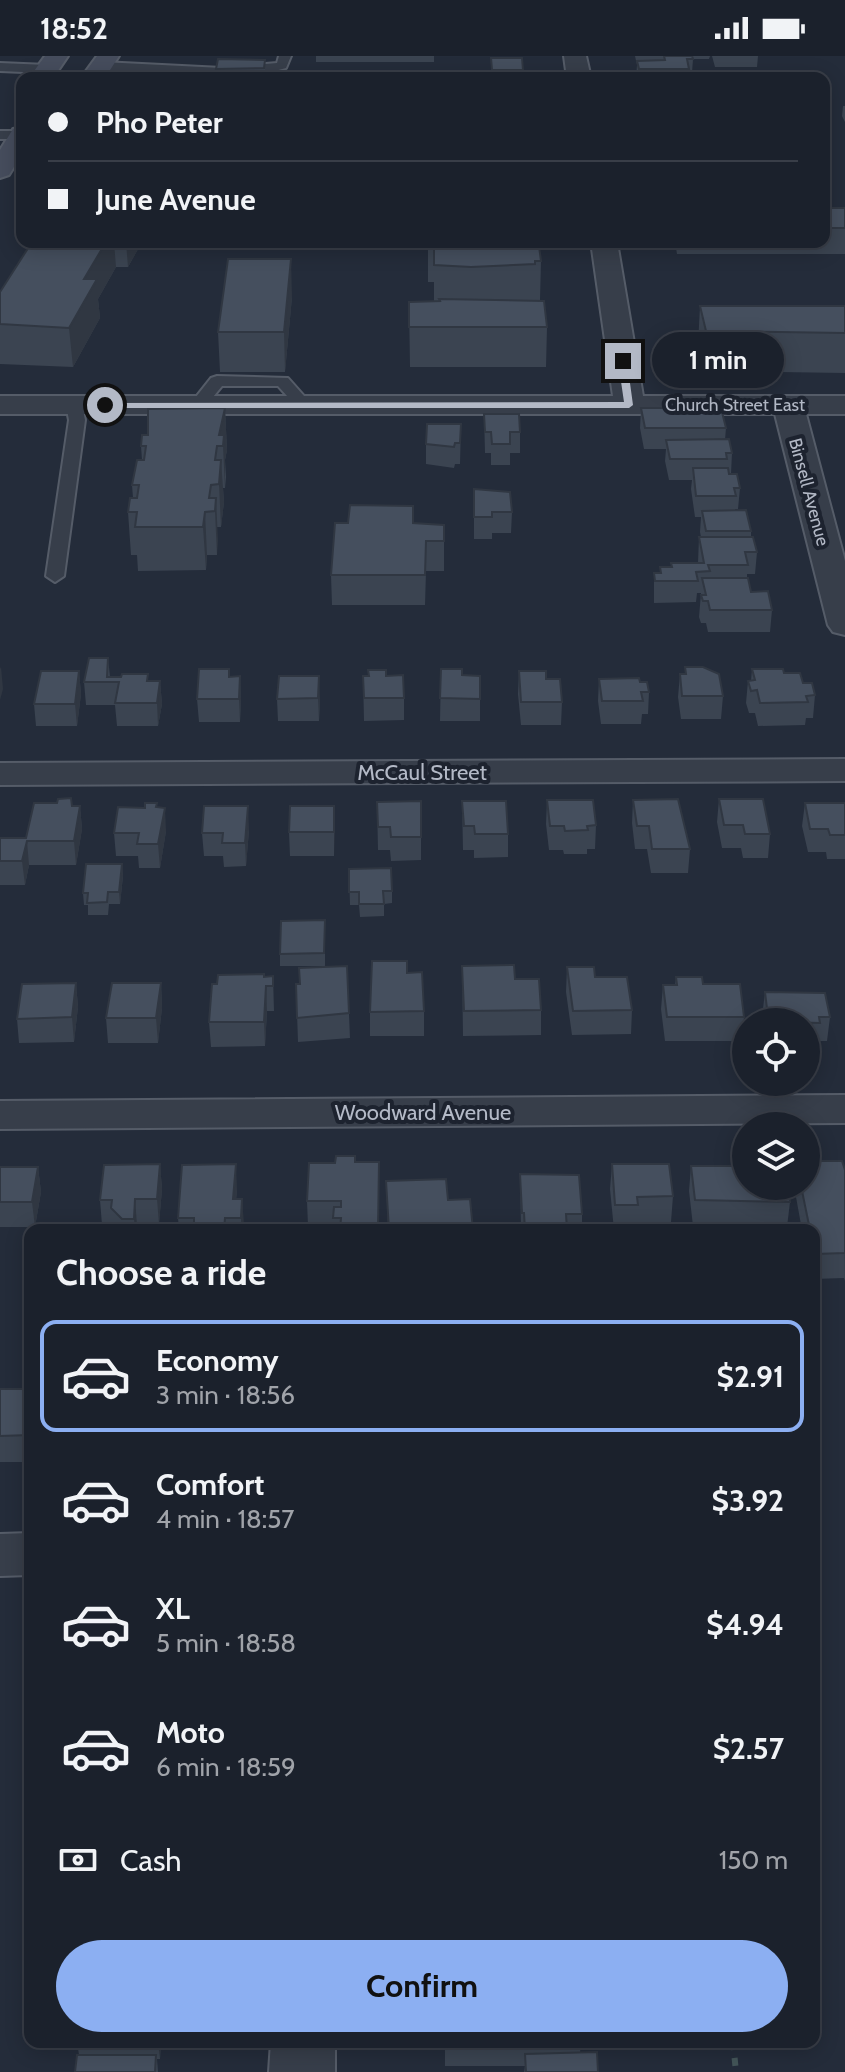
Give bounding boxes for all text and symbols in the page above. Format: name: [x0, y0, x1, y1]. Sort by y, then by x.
text: 18:52: [40, 10, 108, 47]
text: Pho Peter: [96, 104, 223, 141]
text: June Avenue: [96, 181, 256, 218]
callout: 1 min: [651, 333, 783, 389]
route end: [605, 343, 641, 379]
text: 1 min: [689, 344, 747, 376]
route start: [87, 387, 123, 423]
street label: Church Street East: [665, 394, 805, 416]
street label: Binsell Avenue: [784, 436, 834, 548]
street label: McCaul Street: [357, 759, 487, 786]
map controls: [732, 1008, 820, 1200]
button: locate: [732, 1008, 820, 1096]
street label: Woodward Avenue: [335, 1099, 511, 1126]
button: layers: [732, 1112, 820, 1200]
text: Choose a ride: [56, 1250, 266, 1294]
icon: car: [60, 1340, 132, 1412]
text: Economy: [156, 1342, 279, 1379]
text: $2.91: [717, 1358, 784, 1395]
text: 3 min · 18:56: [156, 1379, 295, 1411]
icon: car: [60, 1464, 132, 1536]
text: Comfort: [156, 1466, 264, 1503]
text: $3.92: [711, 1482, 784, 1519]
text: 4 min · 18:57: [156, 1503, 294, 1535]
icon: car: [60, 1588, 132, 1660]
text: XL: [156, 1590, 190, 1627]
text: $4.94: [706, 1606, 784, 1643]
text: 5 min · 18:58: [156, 1627, 296, 1659]
icon: car: [60, 1712, 132, 1784]
text: Moto: [156, 1714, 225, 1751]
text: $2.57: [713, 1730, 784, 1767]
text: 6 min · 18:59: [156, 1751, 296, 1783]
icon: cash: [56, 1838, 100, 1882]
text: Cash: [120, 1842, 182, 1879]
text: 150 m: [719, 1844, 788, 1876]
button: Confirm: [56, 1940, 788, 2032]

